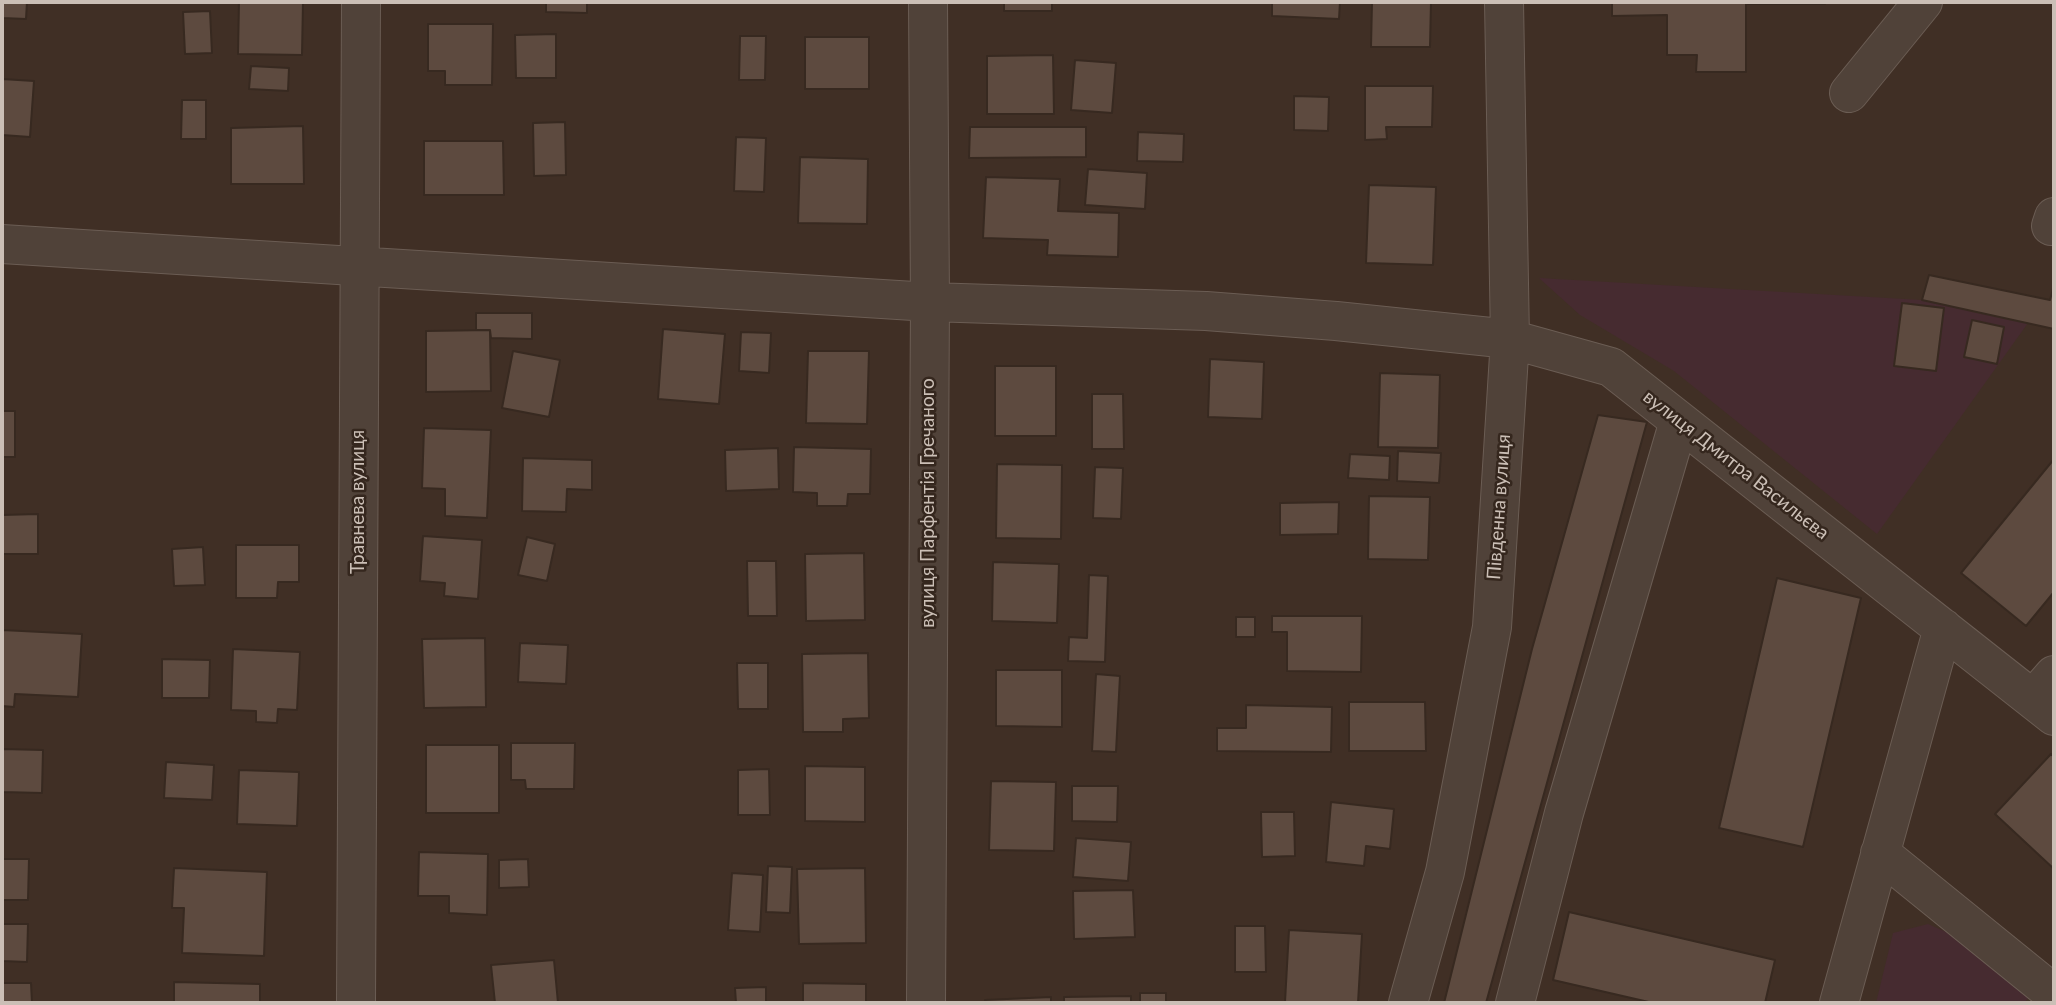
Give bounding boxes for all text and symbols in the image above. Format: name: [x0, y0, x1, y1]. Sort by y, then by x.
street label: вулиця Парфентія Гречаного: [917, 378, 939, 628]
street label: вулиця Дмитра Васильєва: [1639, 385, 1833, 545]
street label: Травнева вулиця: [347, 430, 369, 574]
street label: Південна вулиця: [1483, 433, 1515, 581]

